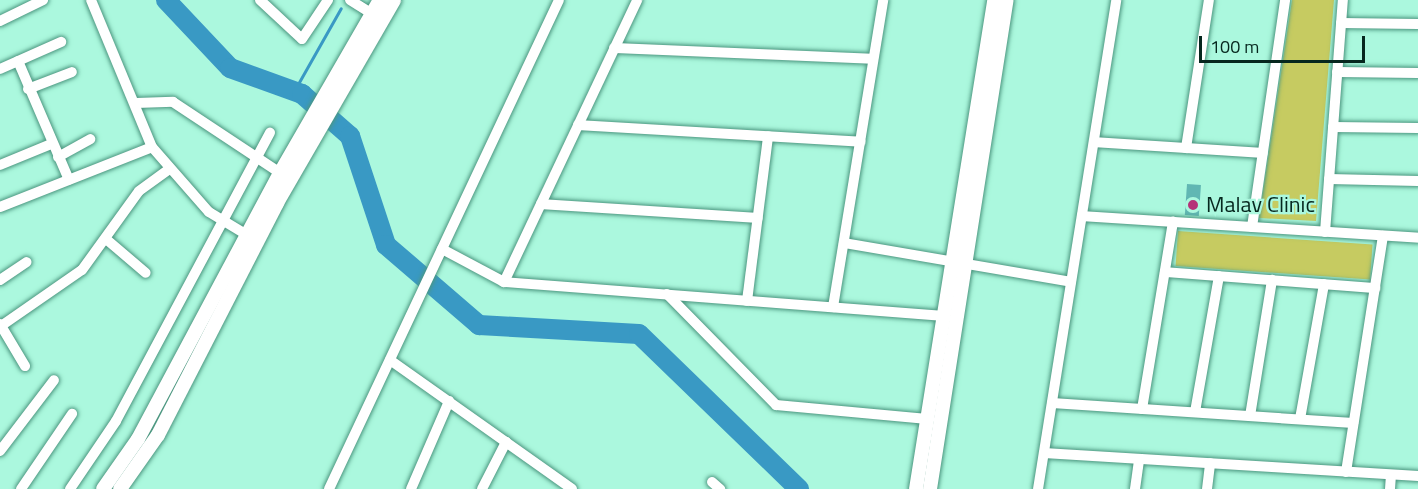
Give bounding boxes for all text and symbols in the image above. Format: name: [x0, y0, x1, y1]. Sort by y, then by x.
scale bar: [1202, 24, 1368, 62]
text: 100 m: [1210, 33, 1259, 60]
place label: Malav Clinic: [1206, 192, 1315, 218]
marker: Malav Clinic: [1184, 196, 1202, 214]

